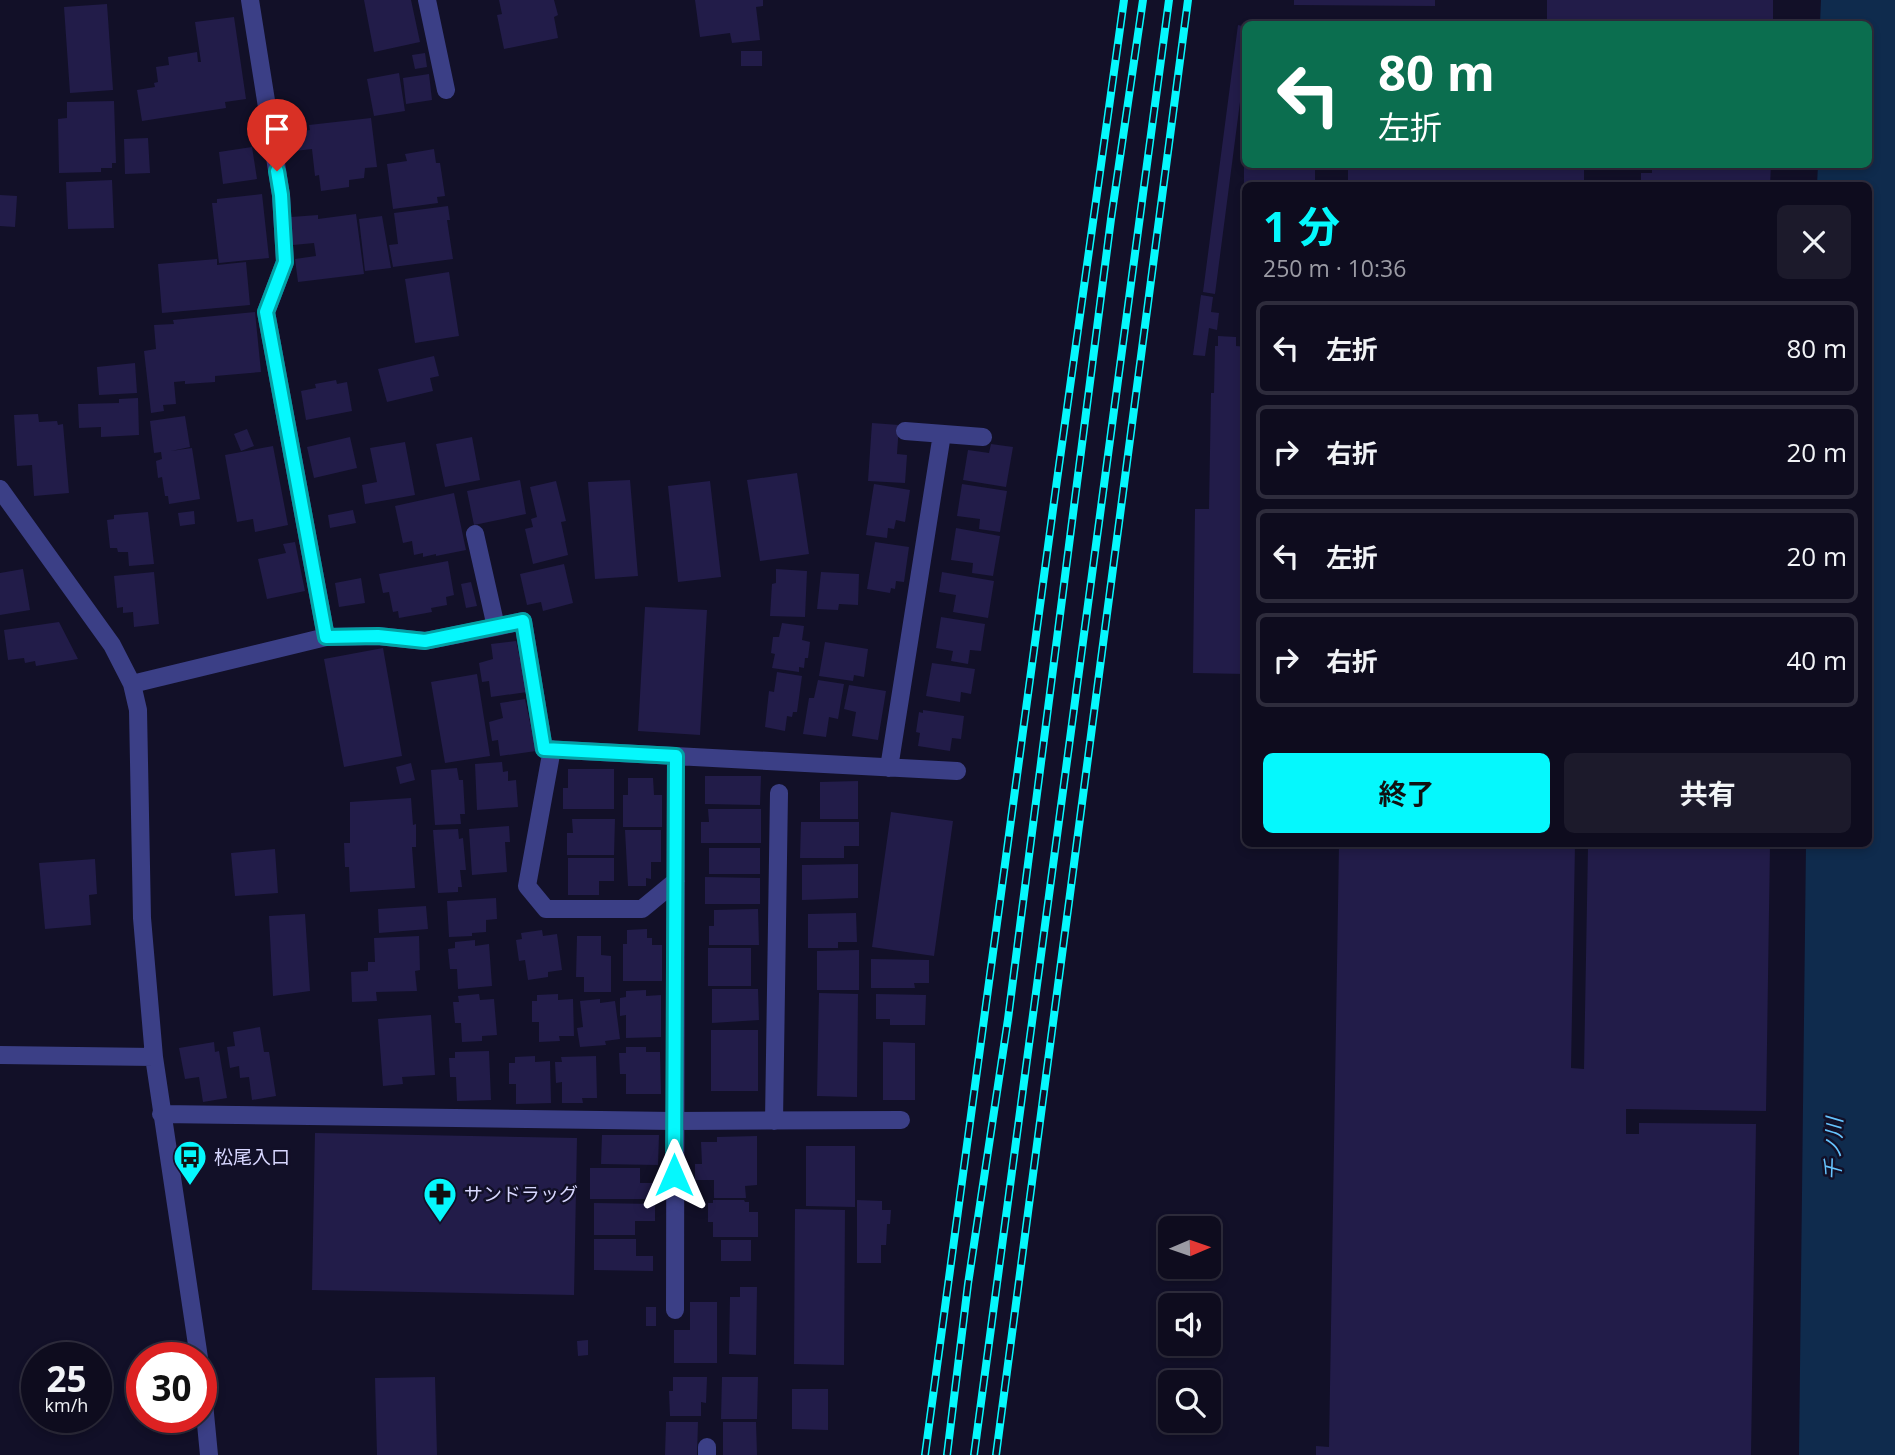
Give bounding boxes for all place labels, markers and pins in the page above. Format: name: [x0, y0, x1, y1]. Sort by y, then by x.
pin: [247, 99, 307, 171]
bus stop icon: 松尾入口: [171, 1138, 209, 1187]
place label: 松尾入口: [214, 1144, 290, 1170]
pharmacy icon: サンドラッグ: [421, 1175, 459, 1224]
place label: サンドラッグ: [464, 1181, 578, 1207]

